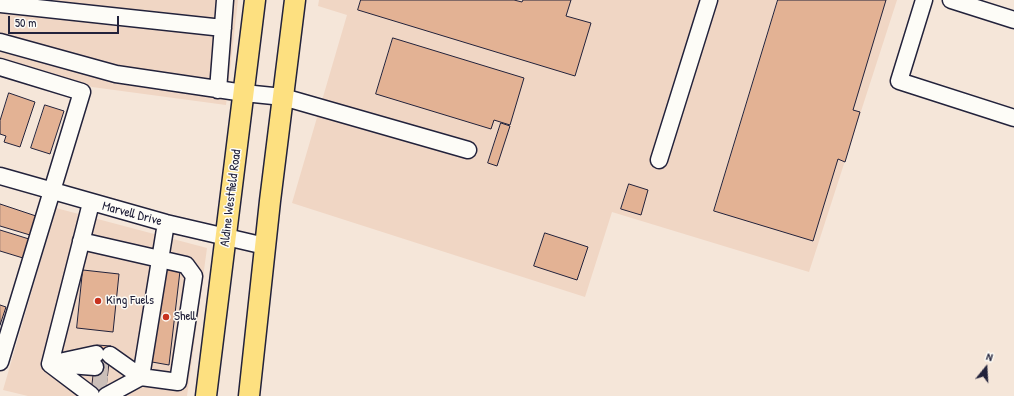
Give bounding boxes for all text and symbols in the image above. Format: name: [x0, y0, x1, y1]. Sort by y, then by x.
scale bar: [10, 8, 121, 34]
text: 50 m: [15, 14, 36, 31]
street label: Aldine Westfield Road: [217, 149, 245, 247]
street label: Marvell Drive: [100, 199, 164, 229]
place label: King Fuels: [106, 293, 154, 309]
marker: King Fuels: [93, 296, 103, 306]
place label: Shell: [174, 309, 196, 325]
marker: Shell: [161, 312, 171, 322]
north arrow: [966, 348, 1006, 388]
text: N: [985, 349, 995, 364]

